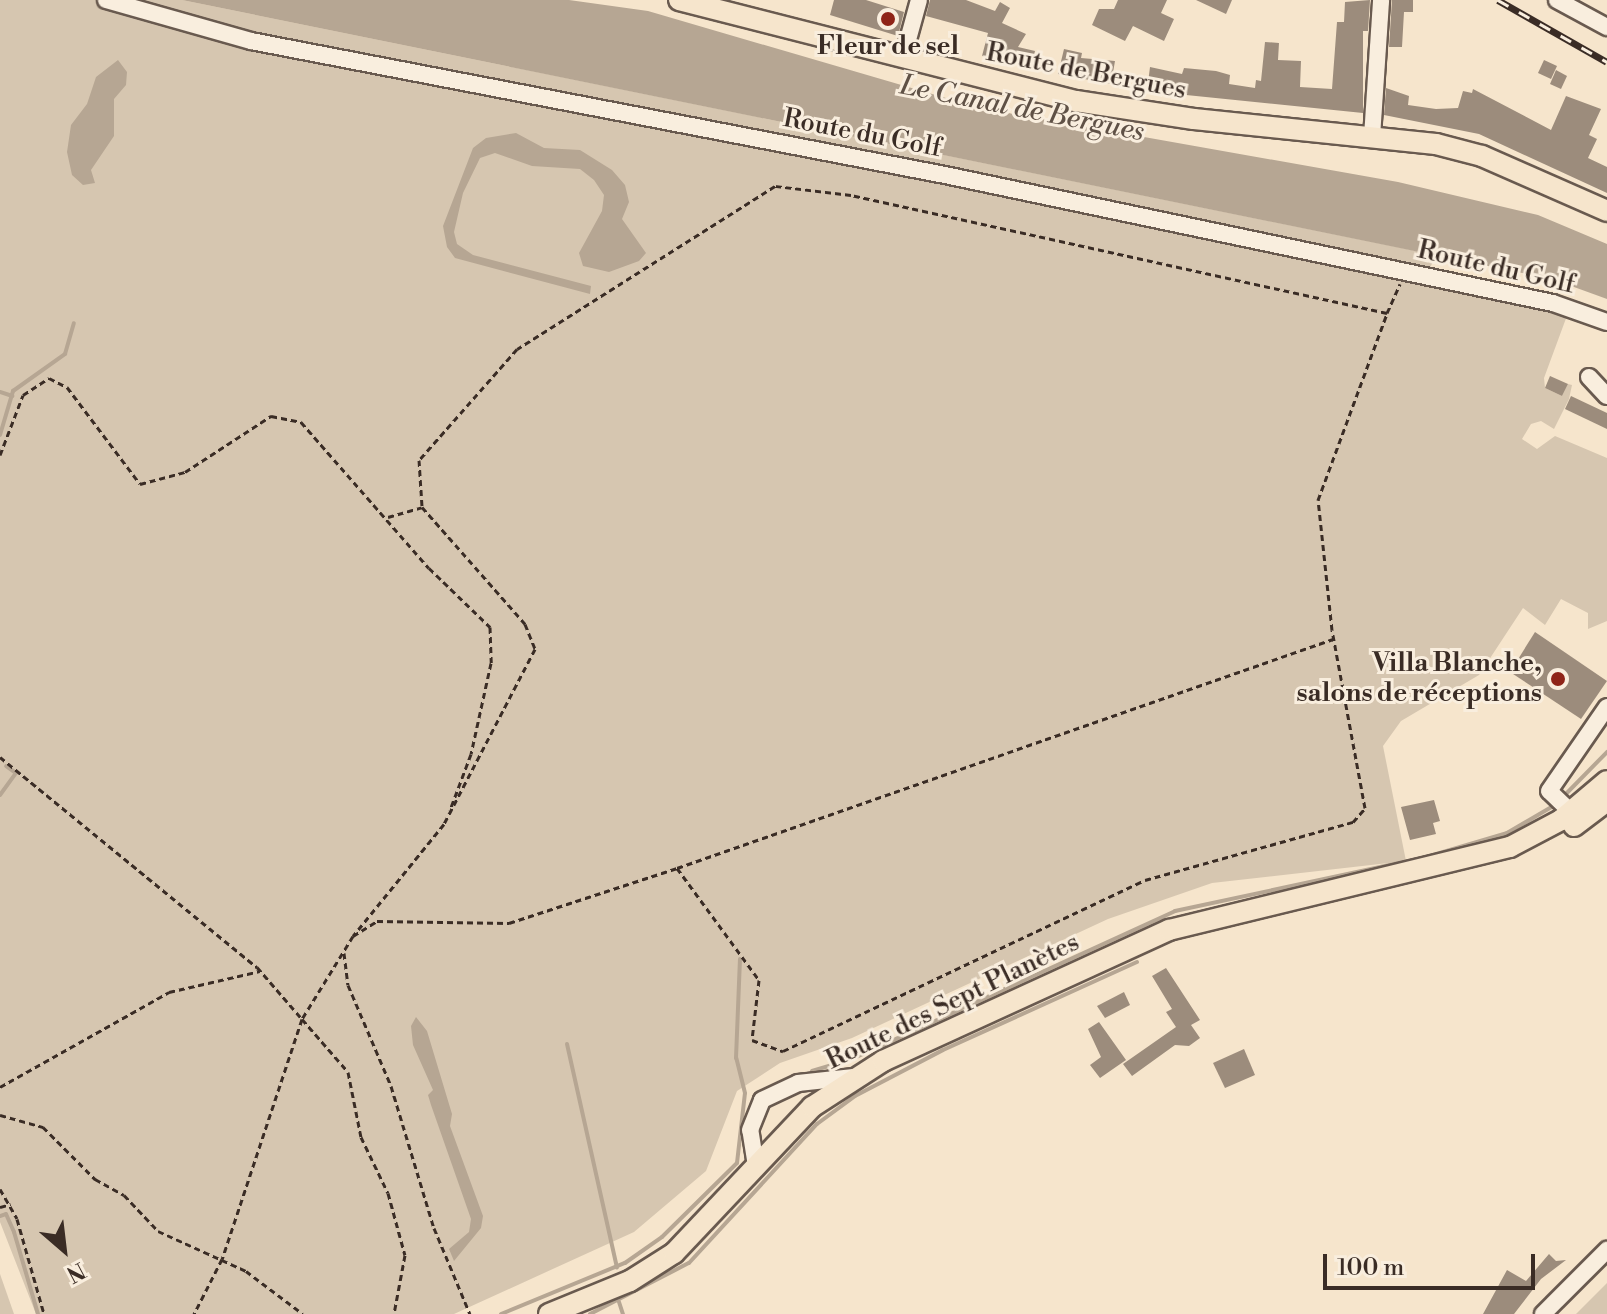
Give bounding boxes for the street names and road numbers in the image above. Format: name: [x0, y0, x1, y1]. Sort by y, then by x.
street label: Route de Bergues: [983, 37, 1189, 107]
street label: Route du Golf: [780, 103, 944, 165]
street label: Route du Golf: [1414, 235, 1578, 301]
street label: Route des Sept Planètes: [821, 927, 1085, 1077]

